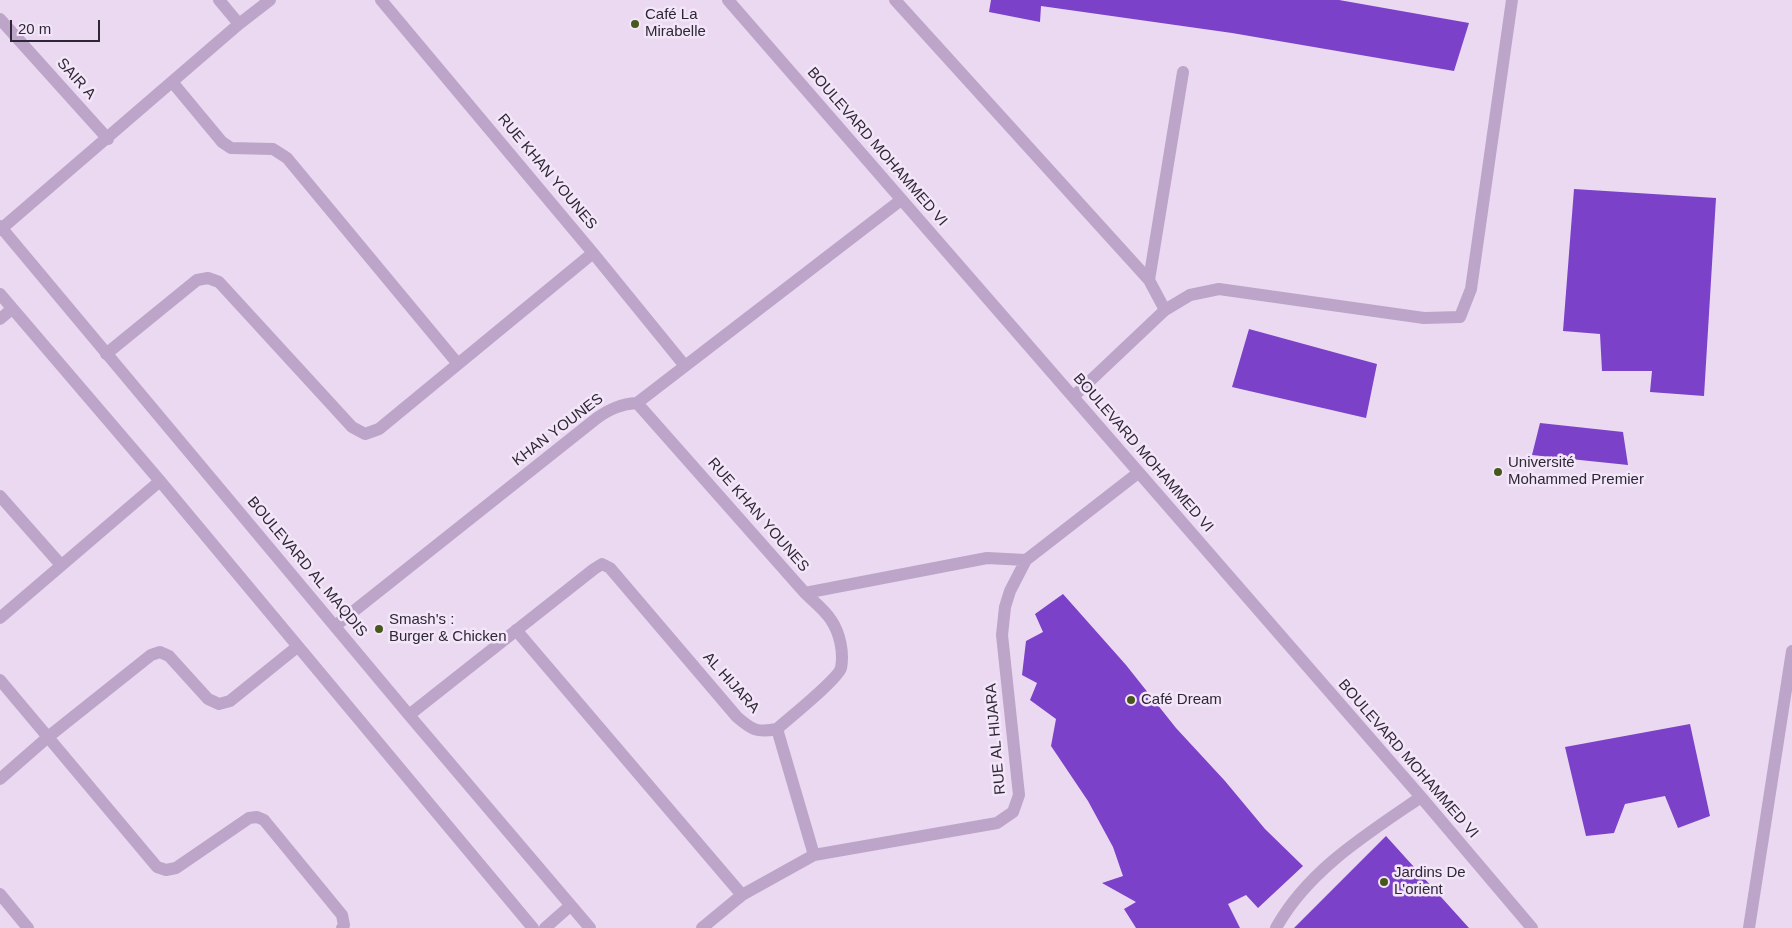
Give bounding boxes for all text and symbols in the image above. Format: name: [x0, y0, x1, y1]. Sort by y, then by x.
place label: Café La Mirabelle: [645, 6, 706, 41]
scale bar: [12, 10, 102, 42]
marker: Café La Mirabelle: [629, 18, 641, 30]
text: 20 m: [18, 20, 51, 37]
street label: SAIR A: [53, 55, 99, 103]
street label: BOULEVARD MOHAMMED VI: [803, 64, 951, 230]
street label: RUE KHAN YOUNES: [493, 111, 601, 233]
street label: BOULEVARD MOHAMMED VI: [1069, 370, 1217, 536]
street label: KHAN YOUNES: [509, 390, 607, 470]
street label: RUE KHAN YOUNES: [704, 454, 812, 576]
place label: Université Mohammed Premier: [1508, 454, 1644, 489]
marker: Université Mohammed Premier: [1492, 466, 1504, 478]
street label: BOULEVARD AL MAQDIS: [243, 493, 371, 641]
place label: Smash's : Burger & Chicken: [389, 611, 507, 646]
marker: Smash's : Burger & Chicken: [373, 623, 385, 635]
street label: AL HIJARA: [699, 649, 763, 717]
street label: BOULEVARD MOHAMMED VI: [1334, 676, 1482, 842]
street label: RUE AL HIJARA: [982, 683, 1010, 795]
place label: Café Dream: [1141, 691, 1222, 709]
marker: Café Dream: [1125, 694, 1137, 706]
place label: Jardins De L'orient: [1394, 864, 1466, 899]
marker: Jardins De L'orient: [1378, 876, 1390, 888]

